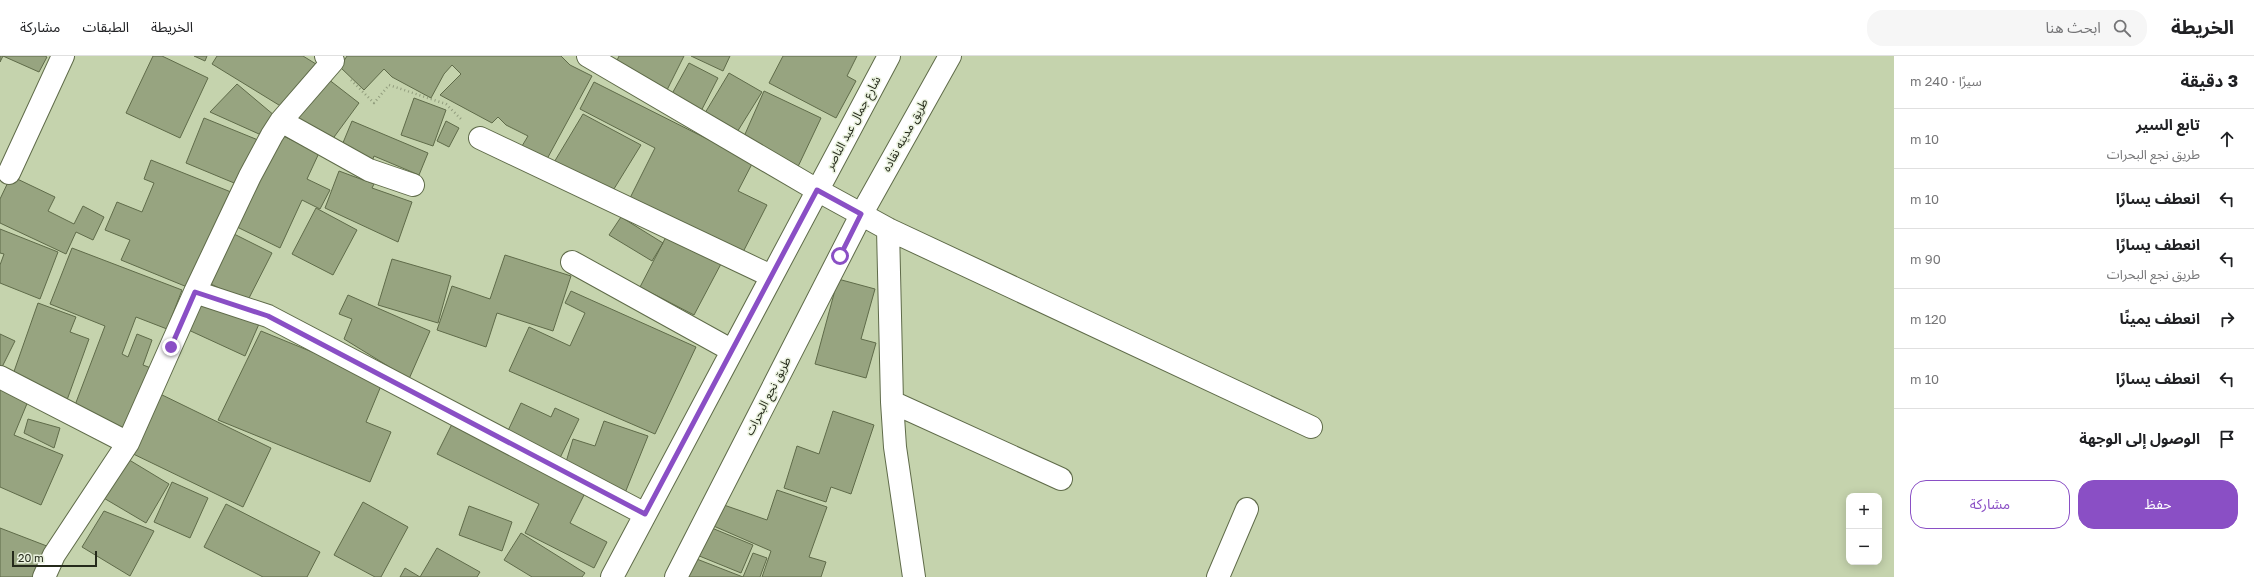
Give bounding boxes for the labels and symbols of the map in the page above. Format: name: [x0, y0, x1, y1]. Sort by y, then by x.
street label: شارع جمال عبد الناصر: [821, 73, 885, 174]
street label: طريق مدينه نقاده: [878, 96, 932, 174]
route start: [831, 247, 849, 265]
route end: [162, 338, 180, 356]
street label: طريق نجع البحرات: [741, 354, 796, 438]
scale bar: [12, 549, 97, 568]

